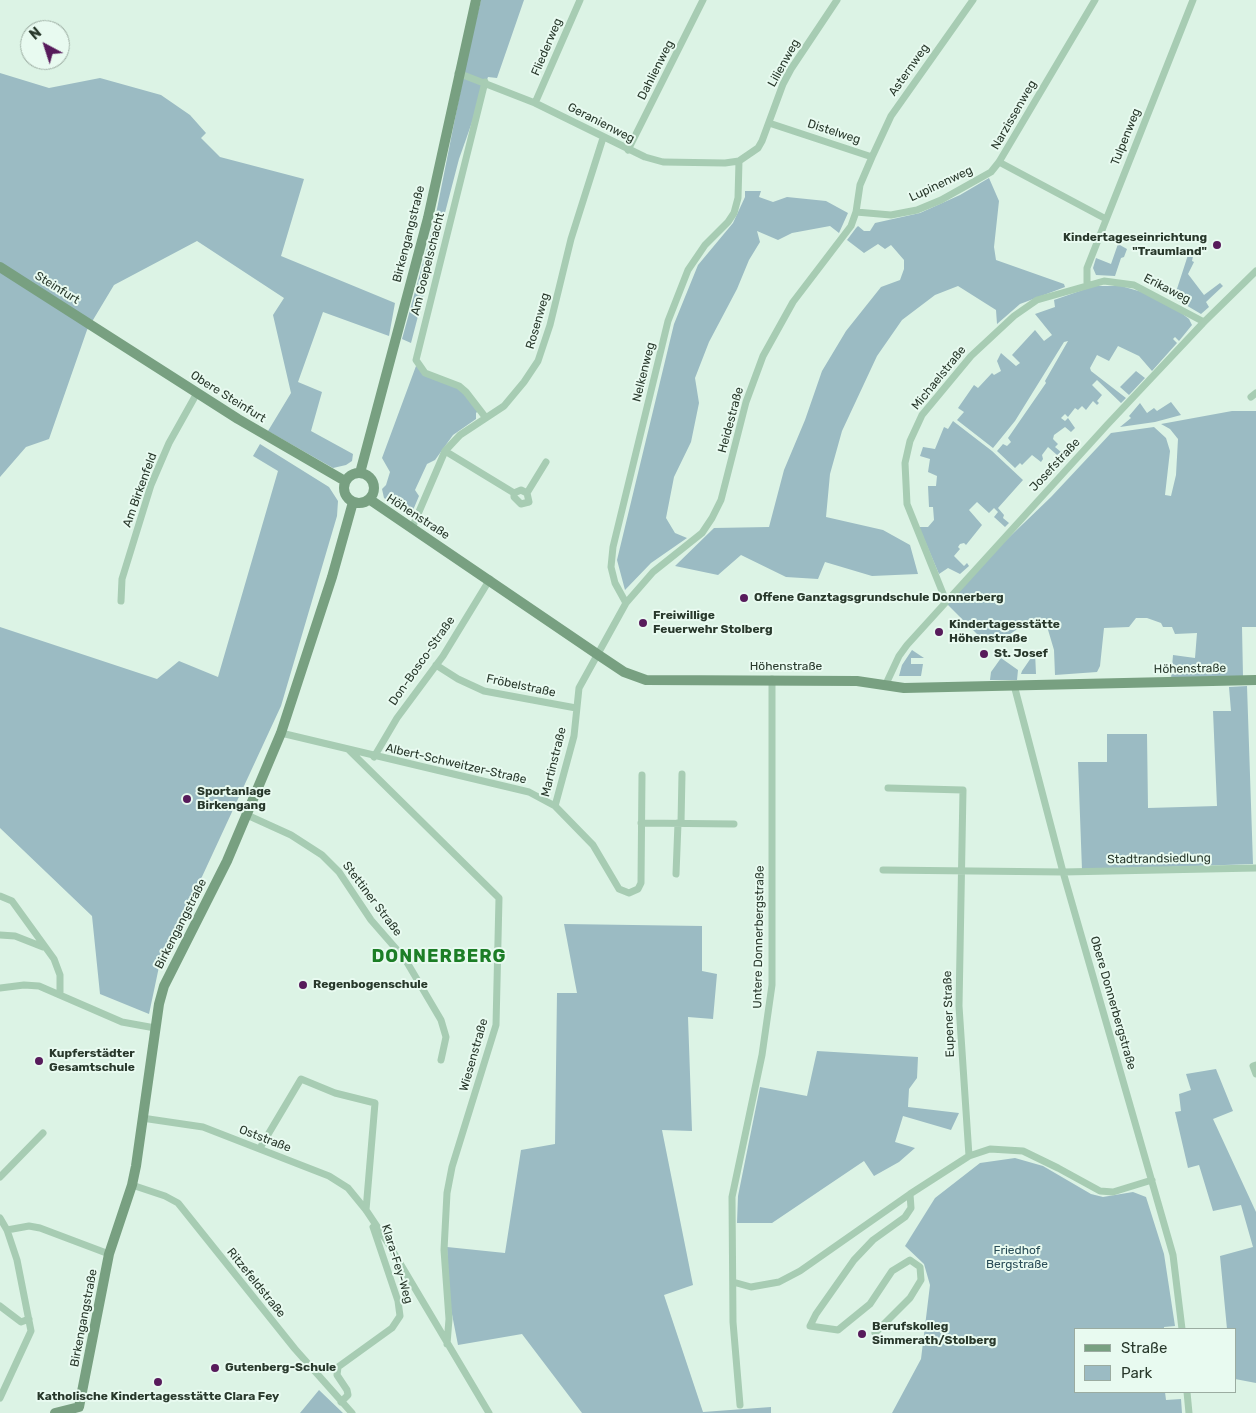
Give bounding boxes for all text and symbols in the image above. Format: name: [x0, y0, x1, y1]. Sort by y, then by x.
street label: Fliederweg: [528, 16, 566, 78]
north arrow: [20, 20, 70, 70]
text: N: [26, 24, 45, 44]
street label: Lilienweg: [765, 36, 803, 90]
street label: Dahlienweg: [635, 38, 677, 102]
street label: Asternweg: [886, 41, 932, 99]
street label: Narzissenweg: [988, 78, 1040, 152]
street label: Geranienweg: [565, 100, 637, 146]
street label: Tulpenweg: [1108, 106, 1144, 168]
street label: Distelweg: [806, 117, 862, 147]
street label: Lupinenweg: [907, 163, 975, 205]
street label: Birkengangstraße: [390, 184, 428, 284]
street label: Am Goepelschacht: [408, 211, 448, 317]
place label: Kindertageseinrichtung "Traumland": [1063, 231, 1207, 259]
marker: Kindertageseinrichtung "Traumland": [1211, 239, 1223, 251]
street label: Steinfurt: [32, 269, 82, 307]
street label: Erikaweg: [1141, 271, 1193, 307]
street label: Rosenweg: [523, 291, 553, 351]
street label: Nelkenweg: [630, 341, 658, 403]
street label: Michaelstraße: [909, 343, 969, 413]
street label: Obere Steinfurt: [188, 368, 268, 426]
street label: Heidestraße: [715, 385, 747, 455]
street label: Josefstraße: [1027, 435, 1083, 495]
street label: Am Birkenfeld: [120, 451, 160, 529]
street label: Höhenstraße: [384, 491, 452, 543]
place label: Offene Ganztagsgrundschule Donnerberg: [754, 591, 1004, 605]
marker: Offene Ganztagsgrundschule Donnerberg: [738, 592, 750, 604]
place label: Freiwillige Feuerwehr Stolberg: [653, 609, 773, 637]
street label: Don-Bosco-Straße: [386, 614, 458, 708]
marker: Freiwillige Feuerwehr Stolberg: [637, 617, 649, 629]
place label: Kindertagesstätte Höhenstraße: [949, 618, 1060, 646]
marker: Kindertagesstätte Höhenstraße: [933, 626, 945, 638]
place label: St. Josef: [994, 647, 1048, 661]
marker: St. Josef: [978, 648, 990, 660]
street label: Höhenstraße: [750, 660, 822, 674]
street label: Höhenstraße: [1154, 661, 1226, 677]
street label: Fröbelstraße: [485, 672, 557, 700]
street label: Martinstraße: [538, 726, 570, 798]
street label: Albert-Schweitzer-Straße: [384, 741, 528, 787]
place label: Sportanlage Birkengang: [197, 785, 271, 813]
marker: Sportanlage Birkengang: [181, 793, 193, 805]
street label: Stadtrandsiedlung: [1107, 851, 1211, 867]
street label: Stettiner Straße: [339, 859, 405, 939]
street label: Untere Donnerbergstraße: [751, 865, 767, 1009]
street label: Birkengangstraße: [152, 877, 210, 971]
street label: Obere Donnerbergstraße: [1087, 935, 1139, 1071]
district label: DONNERBERG: [370, 946, 508, 968]
street label: Eupener Straße: [940, 970, 958, 1058]
place label: Regenbogenschule: [313, 978, 428, 992]
marker: Regenbogenschule: [297, 979, 309, 991]
street label: Wiesenstraße: [457, 1017, 491, 1093]
place label: Kupferstädter Gesamtschule: [49, 1047, 135, 1075]
marker: Kupferstädter Gesamtschule: [33, 1055, 45, 1067]
street label: Oststraße: [237, 1122, 293, 1156]
street label: Klara-Fey-Weg: [378, 1223, 416, 1305]
park label: Friedhof Bergstraße: [986, 1244, 1048, 1272]
street label: Ritzefeldstraße: [224, 1245, 288, 1321]
street label: Birkengangstraße: [67, 1268, 101, 1368]
place label: Berufskolleg Simmerath/Stolberg: [872, 1320, 996, 1348]
marker: Berufskolleg Simmerath/Stolberg: [856, 1328, 868, 1340]
legend: [1074, 1328, 1236, 1393]
text: Straße: [1121, 1339, 1167, 1357]
place label: Gutenberg-Schule: [225, 1361, 336, 1375]
marker: Gutenberg-Schule: [209, 1362, 221, 1374]
text: Park: [1121, 1364, 1152, 1382]
marker: Katholische Kindertagesstätte Clara Fey: [152, 1376, 164, 1388]
place label: Katholische Kindertagesstätte Clara Fey: [37, 1390, 279, 1404]

